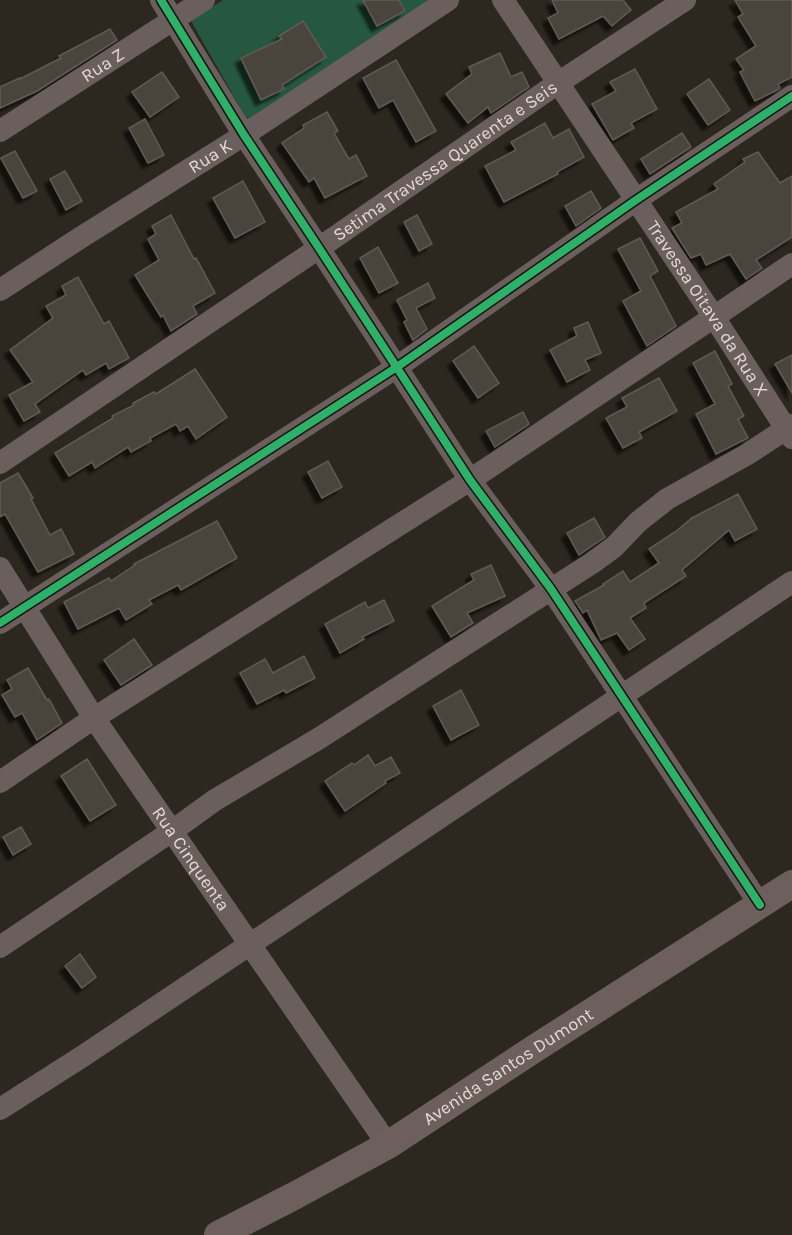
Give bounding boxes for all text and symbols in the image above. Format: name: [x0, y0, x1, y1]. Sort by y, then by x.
street label: Rua Z: [77, 43, 128, 87]
street label: Setima Travessa Quarenta e Seis: [329, 76, 562, 246]
street label: Rua K: [184, 134, 236, 178]
street label: Travessa Oitava da Rua X: [642, 217, 773, 400]
street label: Rua Cinquenta: [147, 802, 235, 915]
street label: Avenida Santos Dumont: [419, 1003, 598, 1130]

